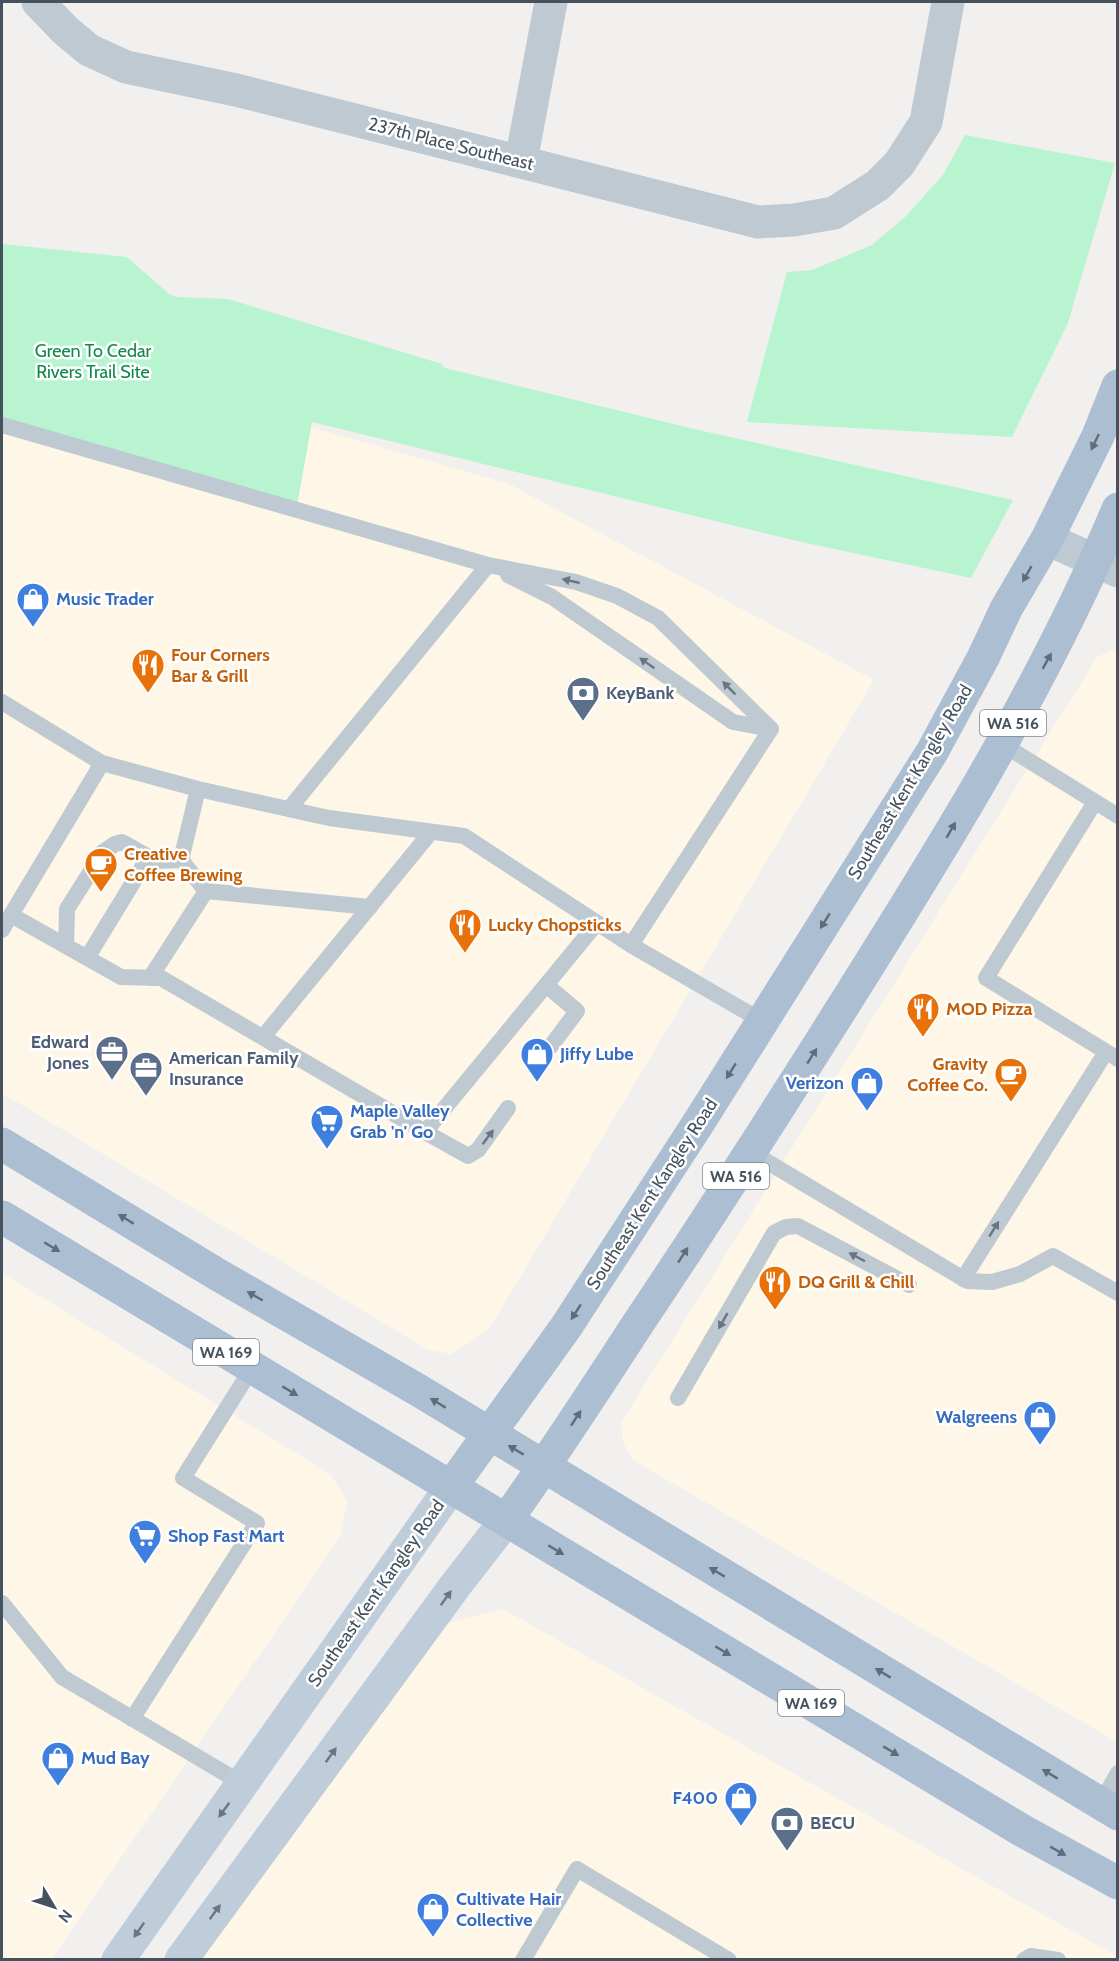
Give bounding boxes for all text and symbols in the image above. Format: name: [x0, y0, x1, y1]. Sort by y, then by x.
street label: 237th Place Southeast: [366, 113, 536, 175]
park label: Green To Cedar Rivers Trail Site: [35, 340, 152, 383]
one-way arrow: [1090, 434, 1100, 451]
one-way arrow: [1021, 566, 1032, 582]
one-way arrow: [561, 576, 580, 586]
shop icon: Music Trader: [15, 581, 51, 628]
place label: Music Trader: [56, 588, 154, 610]
place label: Four Corners Bar & Grill: [171, 644, 270, 687]
restaurant icon: Four Corners Bar & Grill: [130, 647, 166, 694]
one-way arrow: [1042, 652, 1052, 669]
one-way arrow: [640, 657, 656, 669]
bank icon: KeyBank: [565, 675, 601, 722]
one-way arrow: [722, 681, 737, 695]
street label: Southeast Kent Kangley Road: [843, 681, 977, 883]
place label: KeyBank: [606, 682, 674, 704]
road number: WA 516: [980, 710, 1046, 736]
one-way arrow: [946, 821, 956, 838]
place label: Creative Coffee Brewing: [124, 843, 242, 886]
cafe icon: Creative Coffee Brewing: [83, 846, 119, 893]
restaurant icon: Lucky Chopsticks: [447, 907, 483, 954]
one-way arrow: [819, 913, 830, 929]
place label: Lucky Chopsticks: [488, 914, 622, 936]
restaurant icon: MOD Pizza: [905, 991, 941, 1038]
place label: MOD Pizza: [946, 998, 1033, 1020]
place label: Edward Jones: [31, 1031, 89, 1074]
office icon: Edward Jones: [94, 1034, 130, 1081]
shop icon: Jiffy Lube: [519, 1036, 555, 1083]
place label: Jiffy Lube: [559, 1043, 634, 1065]
place label: American Family Insurance: [169, 1047, 299, 1090]
one-way arrow: [806, 1048, 817, 1064]
office icon: American Family Insurance: [128, 1050, 164, 1097]
place label: Gravity Coffee Co.: [907, 1053, 988, 1096]
cafe icon: Gravity Coffee Co.: [993, 1056, 1029, 1103]
one-way arrow: [726, 1063, 737, 1079]
shop icon: Verizon: [849, 1065, 885, 1112]
place label: Verizon: [786, 1072, 844, 1094]
street label: Southeast Kent Kangley Road: [582, 1094, 722, 1294]
place label: Maple Valley Grab 'n' Go: [350, 1100, 450, 1143]
supermarket icon: Maple Valley Grab 'n' Go: [309, 1103, 345, 1150]
one-way arrow: [482, 1129, 494, 1145]
road number: WA 516: [703, 1163, 769, 1189]
one-way arrow: [117, 1214, 134, 1224]
one-way arrow: [989, 1221, 1000, 1237]
one-way arrow: [44, 1242, 61, 1252]
one-way arrow: [678, 1247, 689, 1264]
one-way arrow: [848, 1252, 865, 1262]
restaurant icon: DQ Grill & Chill: [757, 1264, 793, 1311]
place label: DQ Grill & Chill: [798, 1271, 915, 1293]
one-way arrow: [246, 1291, 263, 1301]
one-way arrow: [570, 1304, 581, 1320]
one-way arrow: [717, 1313, 728, 1329]
road number: WA 169: [193, 1339, 259, 1365]
one-way arrow: [282, 1386, 299, 1396]
one-way arrow: [430, 1397, 446, 1408]
shop icon: Walgreens: [1022, 1399, 1058, 1446]
place label: Walgreens: [936, 1406, 1017, 1428]
one-way arrow: [570, 1410, 581, 1426]
one-way arrow: [508, 1445, 524, 1456]
street label: Southeast Kent Kangley Road: [303, 1495, 449, 1691]
supermarket icon: Shop Fast Mart: [127, 1518, 163, 1565]
place label: Shop Fast Mart: [168, 1525, 284, 1547]
one-way arrow: [548, 1545, 564, 1556]
one-way arrow: [709, 1566, 725, 1577]
one-way arrow: [440, 1591, 452, 1607]
one-way arrow: [715, 1645, 731, 1656]
one-way arrow: [874, 1668, 891, 1678]
road number: WA 169: [778, 1690, 844, 1716]
shop icon: Mud Bay: [40, 1740, 76, 1787]
one-way arrow: [883, 1746, 899, 1757]
place label: Mud Bay: [81, 1747, 150, 1769]
one-way arrow: [325, 1748, 337, 1764]
one-way arrow: [1042, 1769, 1058, 1780]
shop icon: F400: [723, 1780, 759, 1827]
place label: F400: [672, 1787, 718, 1809]
one-way arrow: [218, 1801, 230, 1817]
bank icon: BECU: [769, 1805, 805, 1852]
place label: BECU: [810, 1812, 855, 1834]
one-way arrow: [1050, 1845, 1067, 1855]
north arrow: [24, 1877, 84, 1937]
place label: Cultivate Hair Collective: [456, 1888, 561, 1931]
shop icon: Cultivate Hair Collective: [415, 1891, 451, 1938]
one-way arrow: [209, 1905, 221, 1921]
text: N: [54, 1906, 76, 1926]
one-way arrow: [134, 1922, 145, 1938]

